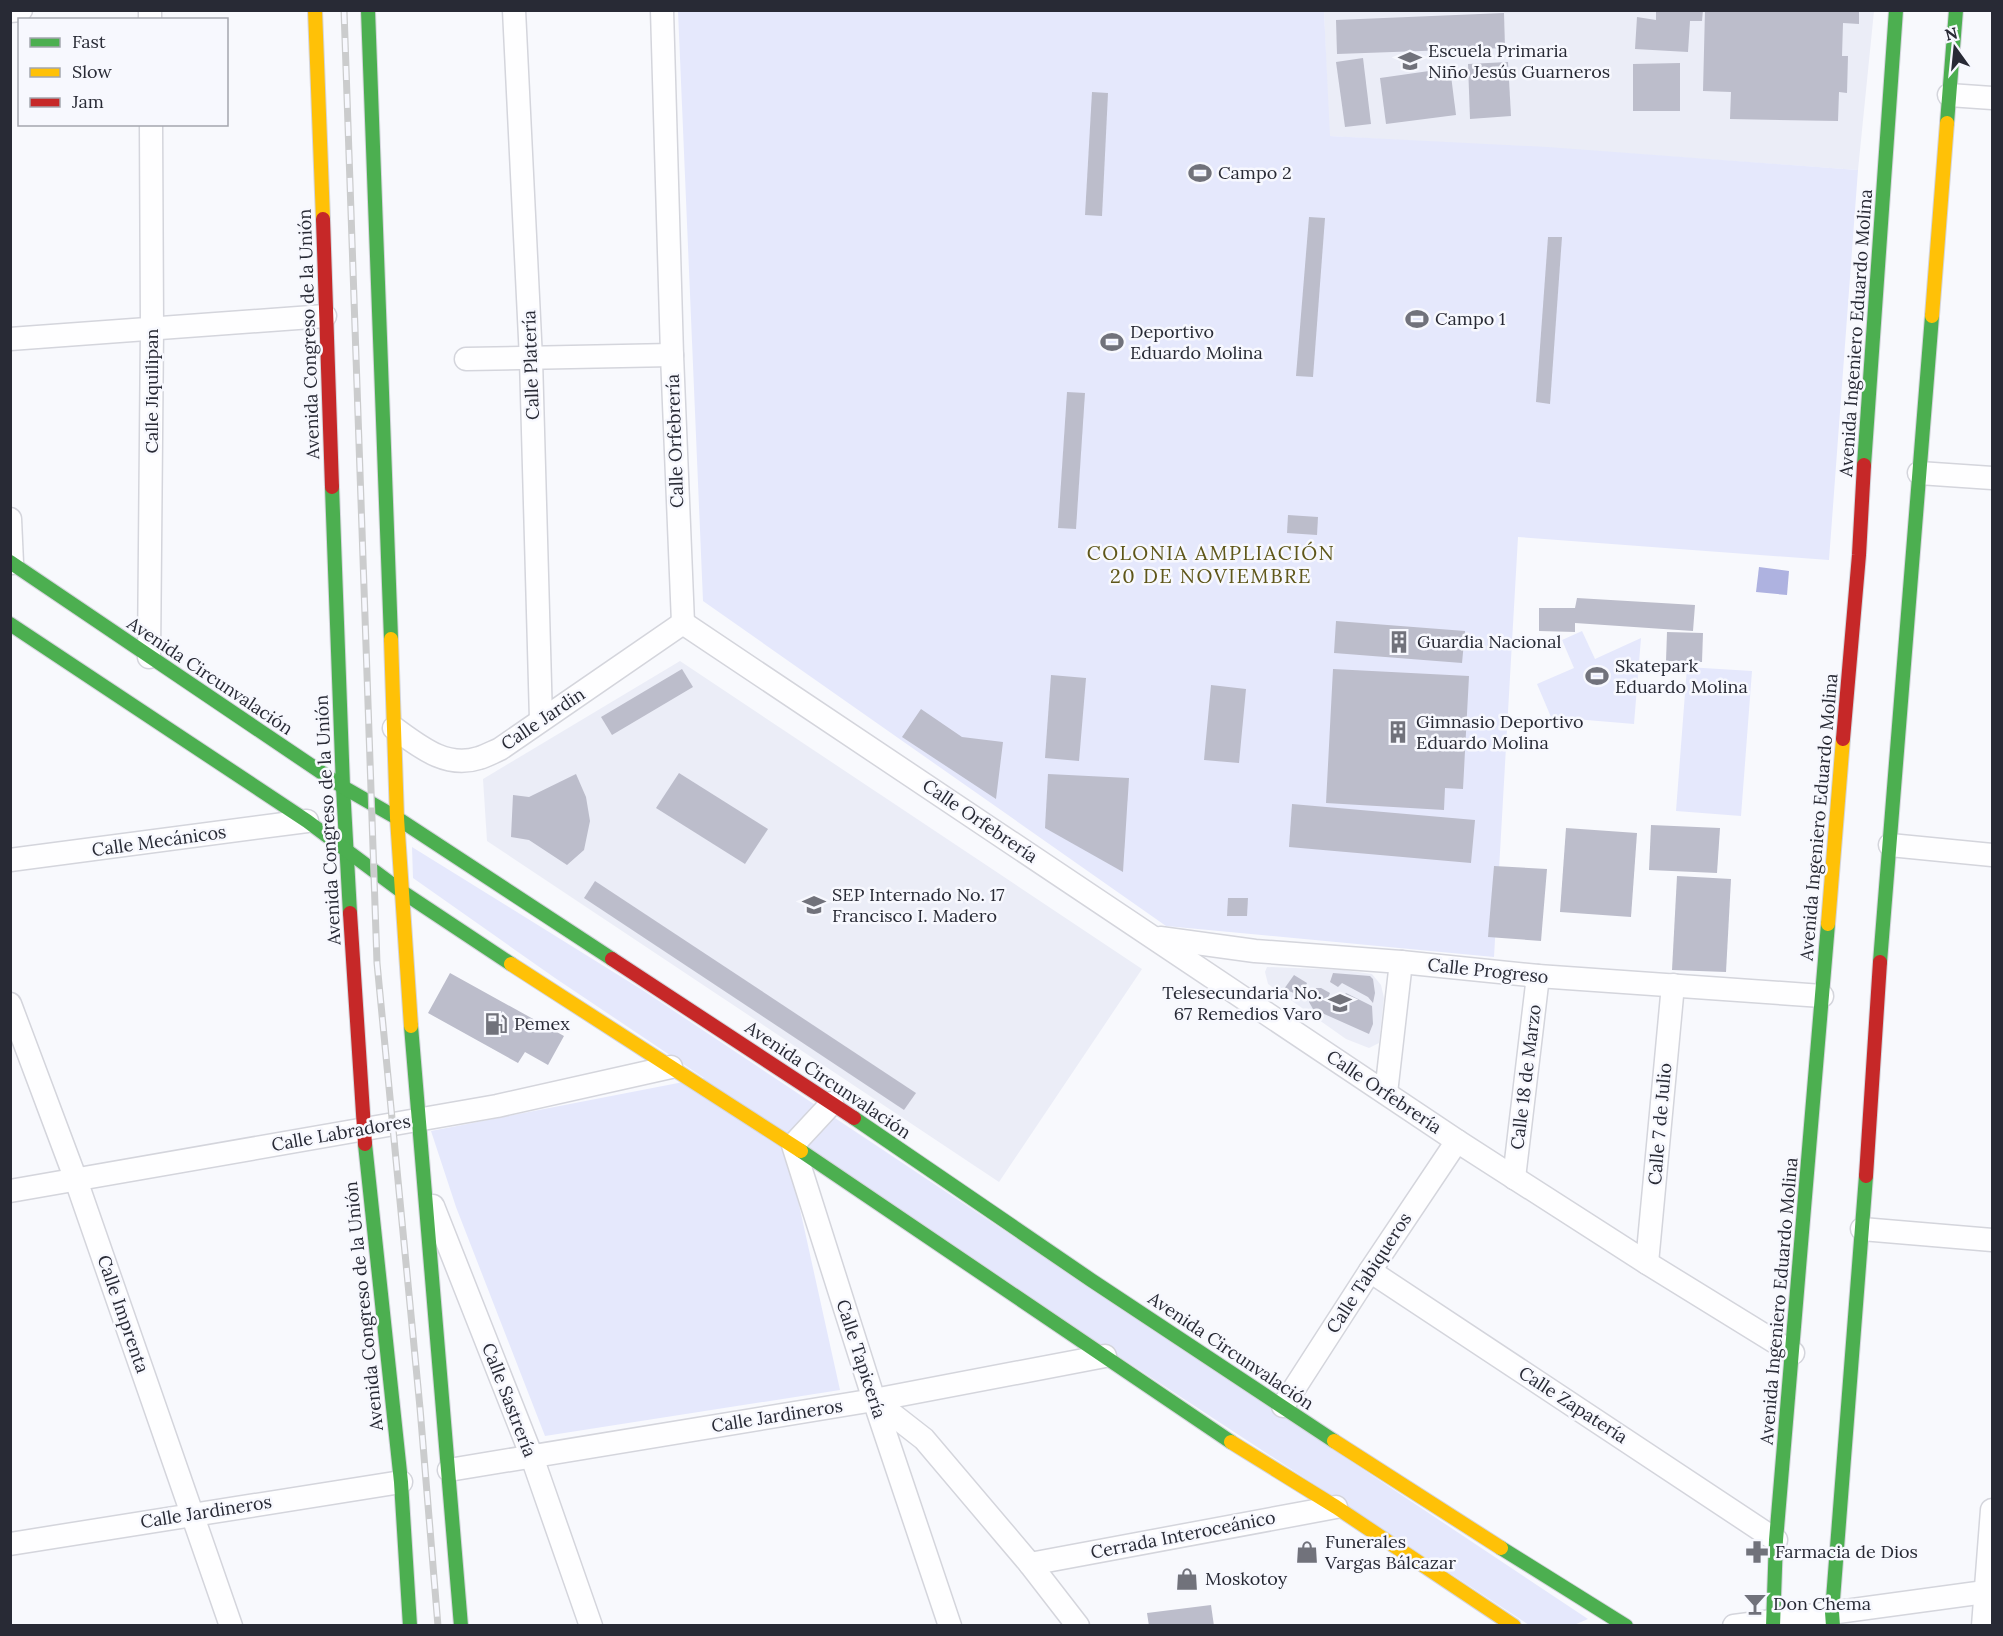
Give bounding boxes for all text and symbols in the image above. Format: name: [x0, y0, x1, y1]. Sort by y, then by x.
legend: [18, 18, 228, 126]
north arrow: [1925, 18, 1985, 78]
text: N: [1943, 22, 1960, 45]
text: Fast: [72, 30, 106, 53]
place label: Escuela Primaria Niño Jesús Guarneros: [1428, 39, 1610, 83]
school or university icon: Escuela Primaria Niño Jesús Guarneros: [1397, 48, 1423, 74]
text: Slow: [72, 60, 112, 83]
text: Jam: [71, 90, 104, 113]
sports icon: Campo 2: [1187, 160, 1213, 186]
place label: Campo 2: [1218, 161, 1292, 184]
street label: Avenida Ingeniero Eduardo Molina: [1834, 188, 1877, 479]
street label: Avenida Congreso de la Unión: [293, 208, 324, 461]
sports icon: Campo 1: [1404, 306, 1430, 332]
place label: Campo 1: [1435, 307, 1506, 330]
street label: Calle Platería: [517, 310, 544, 420]
place label: Deportivo Eduardo Molina: [1130, 320, 1263, 364]
street label: Calle Jiquilipan: [140, 328, 163, 454]
sports icon: Deportivo Eduardo Molina: [1099, 329, 1125, 355]
street label: Calle Orfebrería: [661, 374, 688, 508]
district label: COLONIA AMPLIACIÓN 20 DE NOVIEMBRE: [1087, 540, 1335, 588]
street label: Avenida Circunvalación: [122, 611, 298, 740]
building icon: Guardia Nacional: [1386, 629, 1412, 655]
place label: Guardia Nacional: [1417, 630, 1562, 653]
place label: Skatepark Eduardo Molina: [1615, 654, 1748, 698]
sports icon: Skatepark Eduardo Molina: [1584, 663, 1610, 689]
street label: Avenida Ingeniero Eduardo Molina: [1794, 672, 1843, 963]
street label: Calle Jardin: [496, 682, 589, 755]
street label: Avenida Congreso de la Unión: [309, 694, 346, 947]
place label: Gimnasio Deportivo Eduardo Molina: [1416, 710, 1584, 754]
building icon: Gimnasio Deportivo Eduardo Molina: [1385, 719, 1411, 745]
street label: Calle Orfebrería: [918, 774, 1042, 868]
street label: Calle Mecánicos: [90, 820, 228, 861]
place label: SEP Internado No. 17 Francisco I. Madero: [832, 883, 1005, 927]
school or university icon: SEP Internado No. 17 Francisco I. Madero: [801, 892, 827, 918]
street label: Calle Progreso: [1426, 953, 1550, 988]
place label: Telesecundaria No. 67 Remedios Varo: [1162, 981, 1322, 1025]
school or university icon: Telesecundaria No. 67 Remedios Varo: [1327, 990, 1353, 1016]
street label: Calle 18 de Marzo: [1505, 1003, 1546, 1151]
fuel station icon: Pemex: [483, 1011, 509, 1037]
place label: Pemex: [514, 1012, 570, 1035]
street label: Avenida Circunvalación: [740, 1015, 916, 1144]
street label: Calle Orfebrería: [1322, 1045, 1446, 1139]
street label: Calle 7 de Julio: [1643, 1062, 1676, 1186]
street label: Calle Labradores: [270, 1109, 412, 1156]
street label: Avenida Ingeniero Eduardo Molina: [1754, 1156, 1803, 1447]
street label: Avenida Congreso de la Unión: [339, 1180, 388, 1433]
street label: Calle Tabiqueros: [1321, 1208, 1416, 1337]
street label: Calle Imprenta: [93, 1252, 154, 1376]
street label: Avenida Circunvalación: [1143, 1286, 1319, 1415]
street label: Calle Tapicería: [831, 1296, 892, 1421]
street label: Calle Sastrería: [477, 1339, 542, 1460]
street label: Calle Zapatería: [1515, 1361, 1632, 1448]
street label: Calle Jardineros: [710, 1394, 844, 1437]
street label: Calle Jardineros: [139, 1490, 273, 1533]
street label: Cerrada Interoceánico: [1088, 1505, 1277, 1564]
place label: Funerales Vargas Bálcazar: [1324, 1530, 1456, 1574]
shop icon: Funerales Vargas Bálcazar: [1294, 1539, 1320, 1565]
pharmacy icon: Farmacia de Dios: [1744, 1539, 1770, 1565]
place label: Farmacia de Dios: [1775, 1540, 1918, 1563]
shop icon: Moskotoy: [1174, 1566, 1200, 1592]
place label: Moskotoy: [1205, 1567, 1288, 1590]
bar icon: Don Chema: [1742, 1591, 1768, 1617]
place label: Don Chema: [1773, 1592, 1871, 1615]

